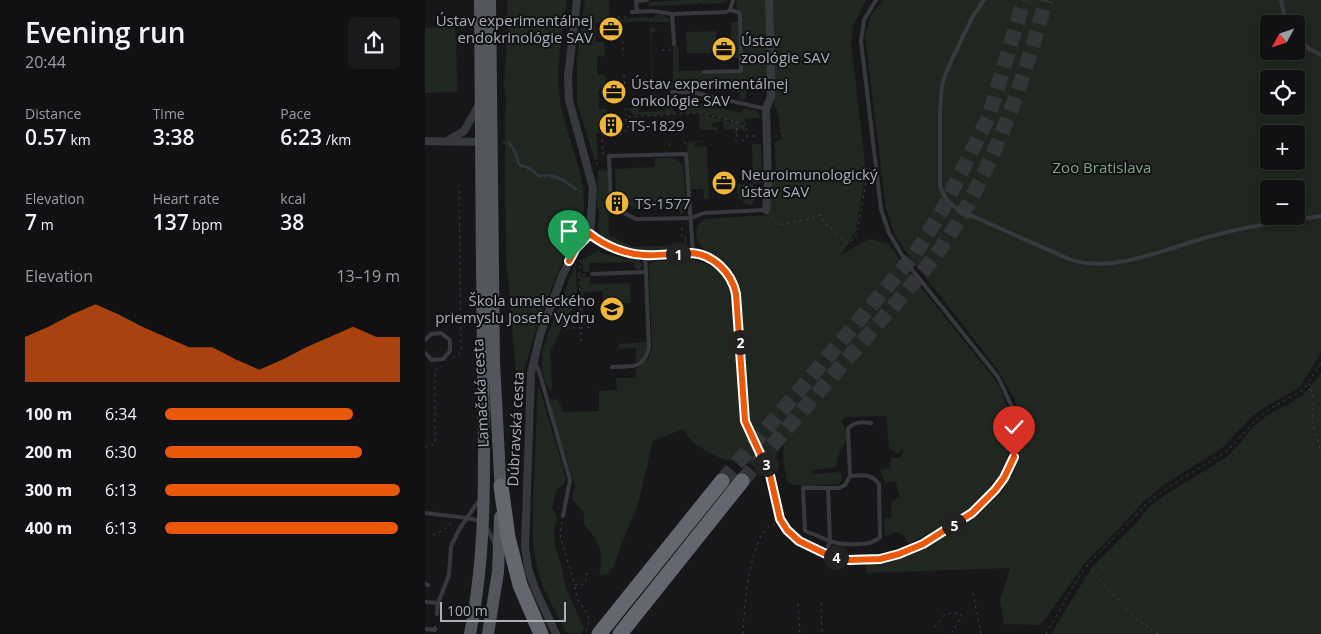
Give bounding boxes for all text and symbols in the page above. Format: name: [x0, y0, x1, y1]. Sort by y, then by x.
place label: Ústav experimentálnej endokrinológie SAV: [436, 10, 593, 47]
text: Evening run: [25, 13, 186, 51]
north arrow: [1260, 15, 1305, 60]
map controls: [1260, 15, 1305, 225]
office icon: Ústav experimentálnej endokrinológie SAV: [598, 16, 624, 42]
button: share: [348, 17, 400, 69]
place label: Ústav zoológie SAV: [741, 30, 830, 67]
office icon: Ústav zoológie SAV: [711, 36, 737, 62]
text: 20:44: [25, 51, 66, 73]
button: locate: [1260, 70, 1305, 115]
place label: Ústav experimentálnej onkológie SAV: [631, 73, 788, 110]
office icon: Ústav experimentálnej onkológie SAV: [601, 79, 627, 105]
text: Distance: [25, 104, 81, 123]
text: Time: [153, 104, 185, 123]
text: Pace: [280, 104, 311, 123]
building icon: TS-1829: [598, 112, 624, 138]
place label: TS-1829: [629, 115, 685, 135]
text: 0.57: [25, 123, 67, 151]
text: 3:38: [153, 123, 194, 151]
text: 6:23: [280, 123, 322, 151]
button: +: [1260, 125, 1305, 170]
text: km: [67, 130, 91, 149]
text: /km: [322, 130, 351, 149]
park label: Zoo Bratislava: [1053, 157, 1151, 177]
place label: Neuroimunologický ústav SAV: [741, 164, 878, 201]
office icon: Neuroimunologický ústav SAV: [711, 170, 737, 196]
button: −: [1260, 180, 1305, 225]
text: Elevation: [25, 189, 84, 208]
text: Heart rate: [153, 189, 219, 208]
text: kcal: [280, 189, 306, 208]
building icon: TS-1577: [604, 190, 630, 216]
place label: TS-1577: [635, 193, 691, 213]
text: 7: [25, 208, 37, 236]
text: 137: [153, 208, 189, 236]
text: 38: [280, 208, 304, 236]
pin: [548, 210, 590, 261]
text: m: [37, 215, 54, 234]
text: bpm: [189, 215, 222, 234]
icon: arrive: [555, 217, 583, 245]
pin: 1: [665, 242, 691, 266]
text: 1: [674, 245, 683, 264]
text: Elevation: [25, 265, 93, 287]
text: 13–19 m: [336, 265, 400, 287]
place label: Škola umeleckého priemyslu Josefa Vydru: [435, 290, 595, 327]
school or university icon: Škola umeleckého priemyslu Josefa Vydru: [599, 296, 625, 322]
pin: 2: [727, 330, 753, 354]
text: 2: [736, 333, 745, 352]
street label: Lamačská cesta: [467, 338, 493, 448]
street label: Dúbravská cesta: [502, 371, 528, 487]
text: 100 m: [25, 403, 72, 425]
text: 6:34: [105, 403, 137, 425]
pin: [993, 406, 1035, 457]
icon: check: [1000, 413, 1028, 441]
text: 200 m: [25, 441, 72, 463]
text: 6:30: [105, 441, 137, 463]
pin: 3: [753, 452, 779, 476]
text: 3: [762, 455, 771, 474]
text: 300 m: [25, 479, 72, 501]
text: 6:13: [105, 479, 137, 501]
pin: 5: [941, 512, 967, 538]
text: 5: [950, 516, 959, 535]
text: 400 m: [25, 517, 72, 539]
text: 6:13: [105, 517, 137, 539]
pin: 4: [823, 544, 849, 570]
text: 4: [832, 548, 841, 567]
scale bar: [440, 599, 566, 622]
text: 100 m: [447, 601, 488, 620]

